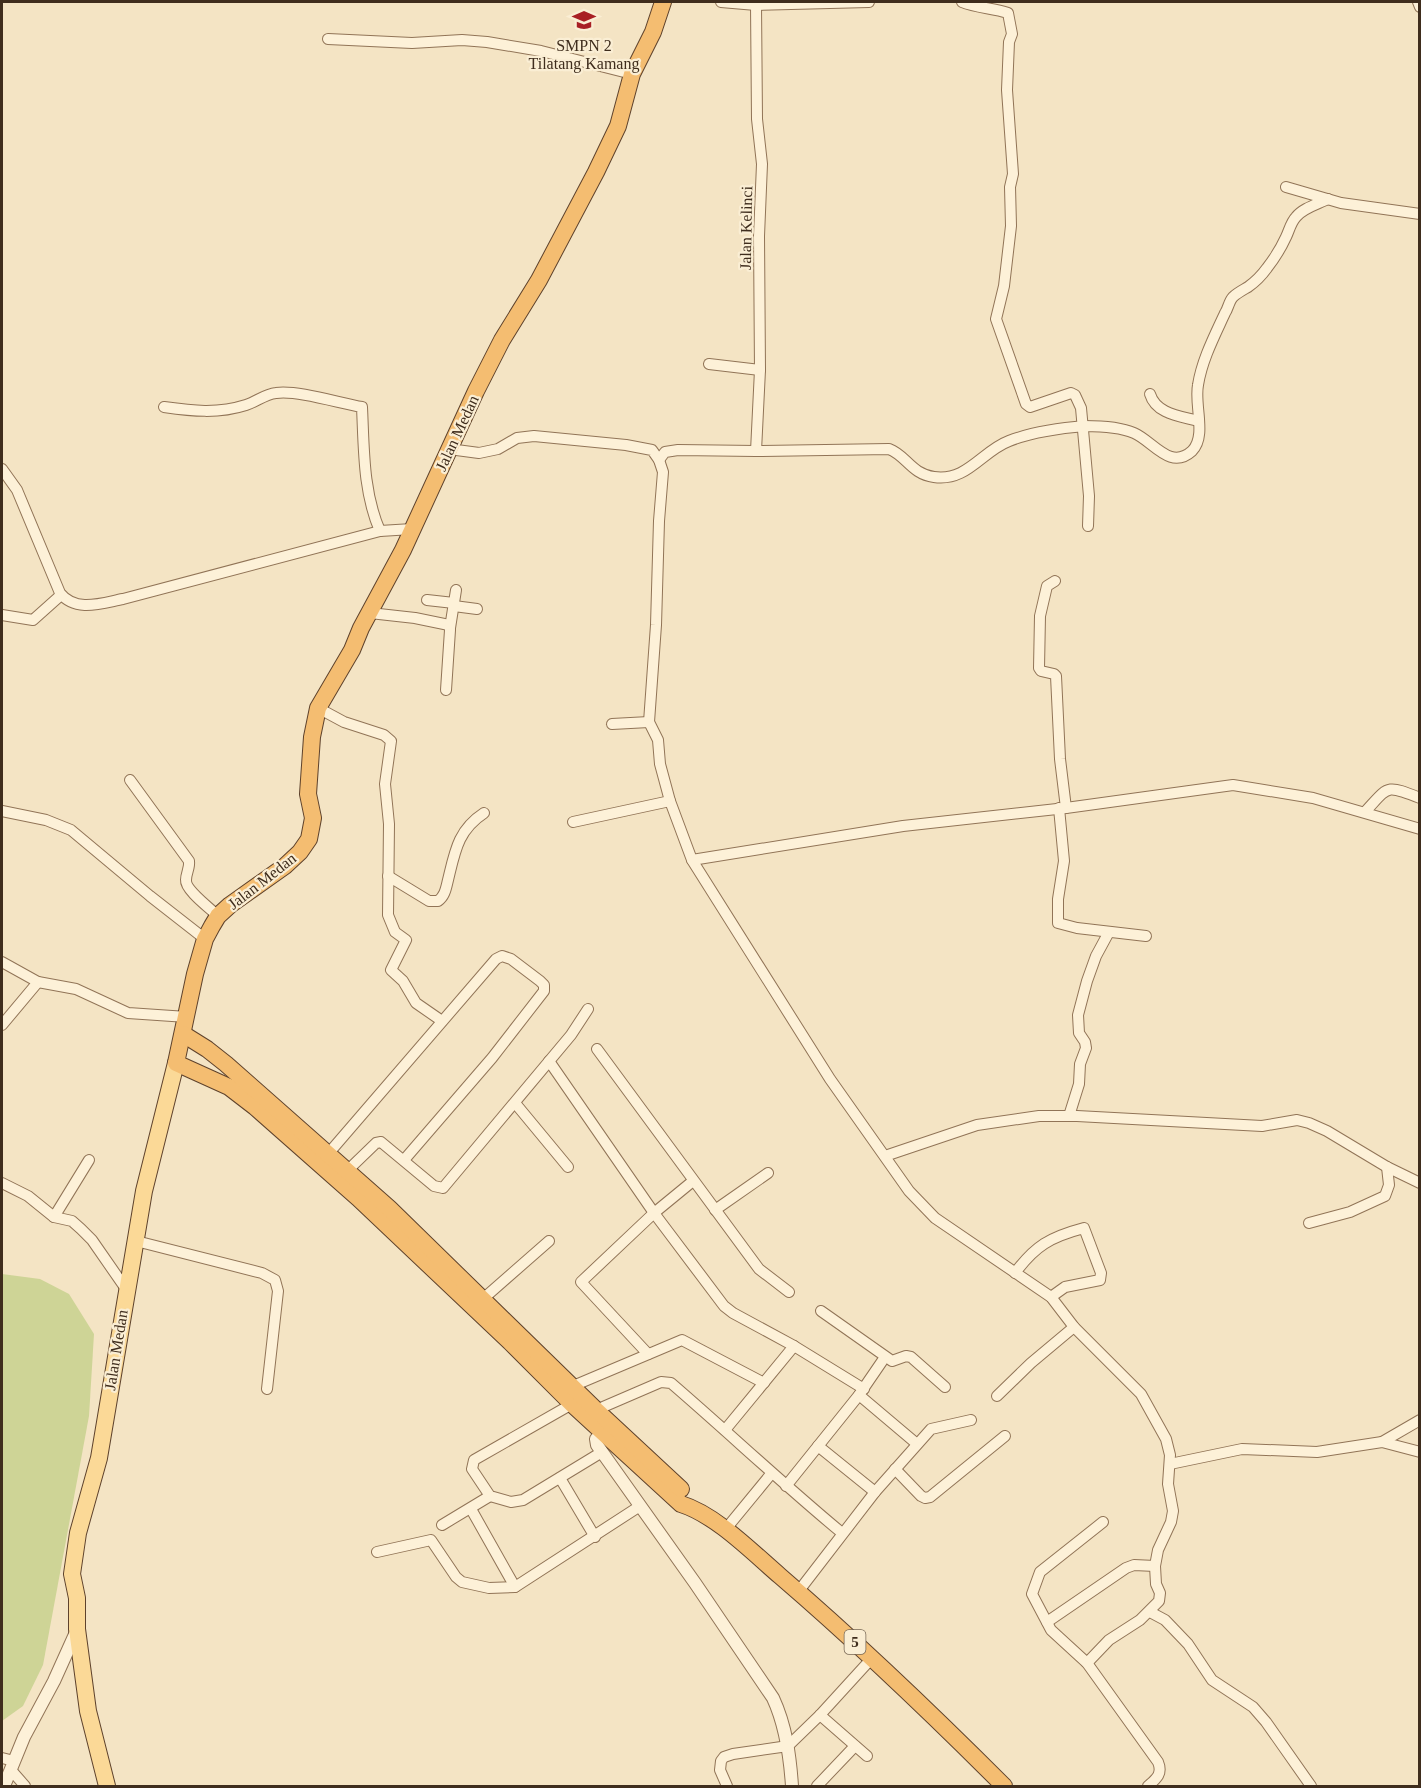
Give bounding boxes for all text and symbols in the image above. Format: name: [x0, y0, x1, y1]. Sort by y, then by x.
school or university icon: SMPN 2 Tilatang Kamang: [571, 7, 597, 33]
place label: SMPN 2 Tilatang Kamang: [529, 37, 639, 73]
street label: Jalan Kelinci: [737, 185, 755, 270]
street label: Jalan Medan: [432, 393, 482, 473]
street label: Jalan Medan: [225, 849, 299, 913]
street label: Jalan Medan: [101, 1309, 131, 1391]
road number: 5: [844, 1630, 866, 1654]

